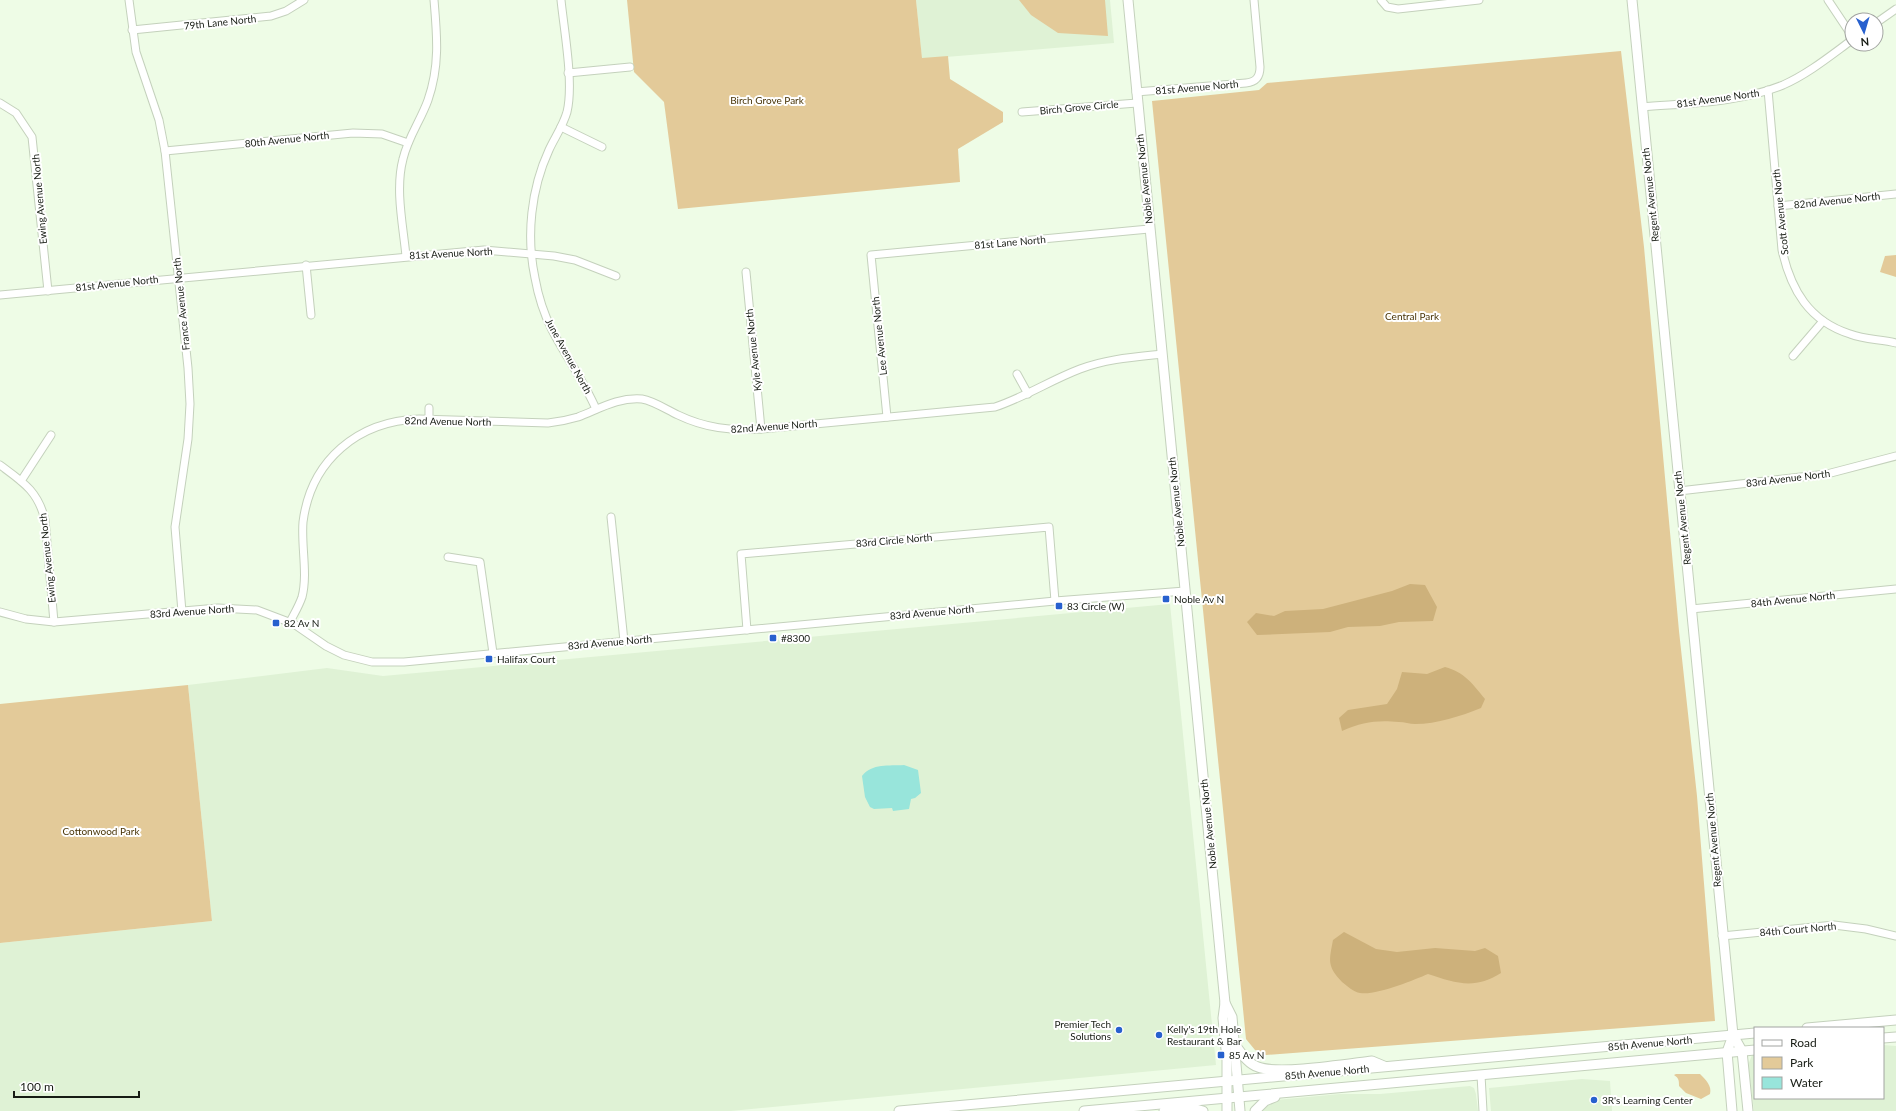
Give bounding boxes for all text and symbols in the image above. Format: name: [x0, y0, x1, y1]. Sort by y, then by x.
street label: 79th Lane North: [183, 12, 257, 32]
north arrow: [1844, 12, 1884, 52]
text: N: [1860, 36, 1870, 49]
street label: 81st Avenue North: [1155, 77, 1239, 97]
street label: 81st Avenue North: [1676, 86, 1760, 110]
park label: Birch Grove Park: [730, 94, 805, 106]
street label: Birch Grove Circle: [1039, 98, 1119, 116]
street label: 80th Avenue North: [244, 129, 330, 149]
street label: Noble Avenue North: [1133, 133, 1155, 225]
street label: Regent Avenue North: [1639, 147, 1661, 243]
street label: Ewing Avenue North: [29, 153, 49, 245]
street label: Scott Avenue North: [1770, 168, 1790, 256]
street label: 82nd Avenue North: [1793, 190, 1881, 210]
street label: 81st Lane North: [974, 233, 1046, 251]
street label: 81st Avenue North: [409, 245, 493, 261]
street label: France Avenue North: [170, 257, 192, 351]
street label: 81st Avenue North: [75, 273, 159, 293]
street label: Lee Avenue North: [869, 296, 889, 376]
street label: Kyle Avenue North: [743, 308, 763, 392]
park label: Central Park: [1385, 310, 1440, 322]
street label: June Avenue North: [543, 316, 595, 396]
street label: 82nd Avenue North: [405, 414, 491, 428]
street label: 82nd Avenue North: [730, 417, 818, 435]
street label: Noble Avenue North: [1165, 456, 1187, 548]
street label: 83rd Avenue North: [1745, 467, 1831, 489]
street label: Regent Avenue North: [1671, 470, 1693, 566]
street label: Ewing Avenue North: [36, 512, 58, 604]
street label: 83rd Circle North: [855, 531, 933, 549]
street label: 84th Avenue North: [1750, 589, 1836, 609]
place label: Noble Av N: [1174, 593, 1224, 605]
marker: Noble Av N: [1161, 594, 1171, 604]
place label: 83 Circle (W): [1067, 600, 1125, 612]
marker: 83 Circle (W): [1054, 601, 1064, 611]
street label: 83rd Avenue North: [149, 602, 235, 620]
street label: 83rd Avenue North: [889, 602, 975, 622]
place label: 82 Av N: [284, 617, 319, 629]
marker: 82 Av N: [271, 618, 281, 628]
street label: 83rd Avenue North: [567, 632, 653, 652]
place label: #8300: [781, 632, 810, 644]
marker: #8300: [768, 633, 778, 643]
place label: Halifax Court: [497, 653, 556, 665]
marker: Halifax Court: [484, 654, 494, 664]
street label: Noble Avenue North: [1197, 778, 1219, 870]
street label: Regent Avenue North: [1703, 792, 1723, 888]
park label: Cottonwood Park: [62, 825, 140, 837]
street label: 84th Court North: [1759, 920, 1837, 938]
place label: Premier Tech Solutions: [1054, 1018, 1111, 1042]
place label: Kelly's 19th Hole Restaurant & Bar: [1167, 1023, 1242, 1047]
marker: Premier Tech Solutions: [1114, 1025, 1124, 1035]
legend: [1754, 1027, 1884, 1099]
marker: Kelly's 19th Hole Restaurant & Bar: [1154, 1030, 1164, 1040]
street label: 85th Avenue North: [1607, 1033, 1693, 1053]
text: Road: [1790, 1035, 1817, 1050]
place label: 85 Av N: [1229, 1049, 1264, 1061]
marker: 85 Av N: [1216, 1050, 1226, 1060]
text: Park: [1790, 1055, 1814, 1070]
street label: 85th Avenue North: [1284, 1062, 1370, 1082]
scale bar: [14, 1073, 139, 1099]
text: Water: [1790, 1075, 1823, 1090]
text: 100 m: [20, 1079, 54, 1094]
place label: 3R's Learning Center: [1602, 1094, 1693, 1106]
marker: 3R's Learning Center: [1589, 1095, 1599, 1105]

